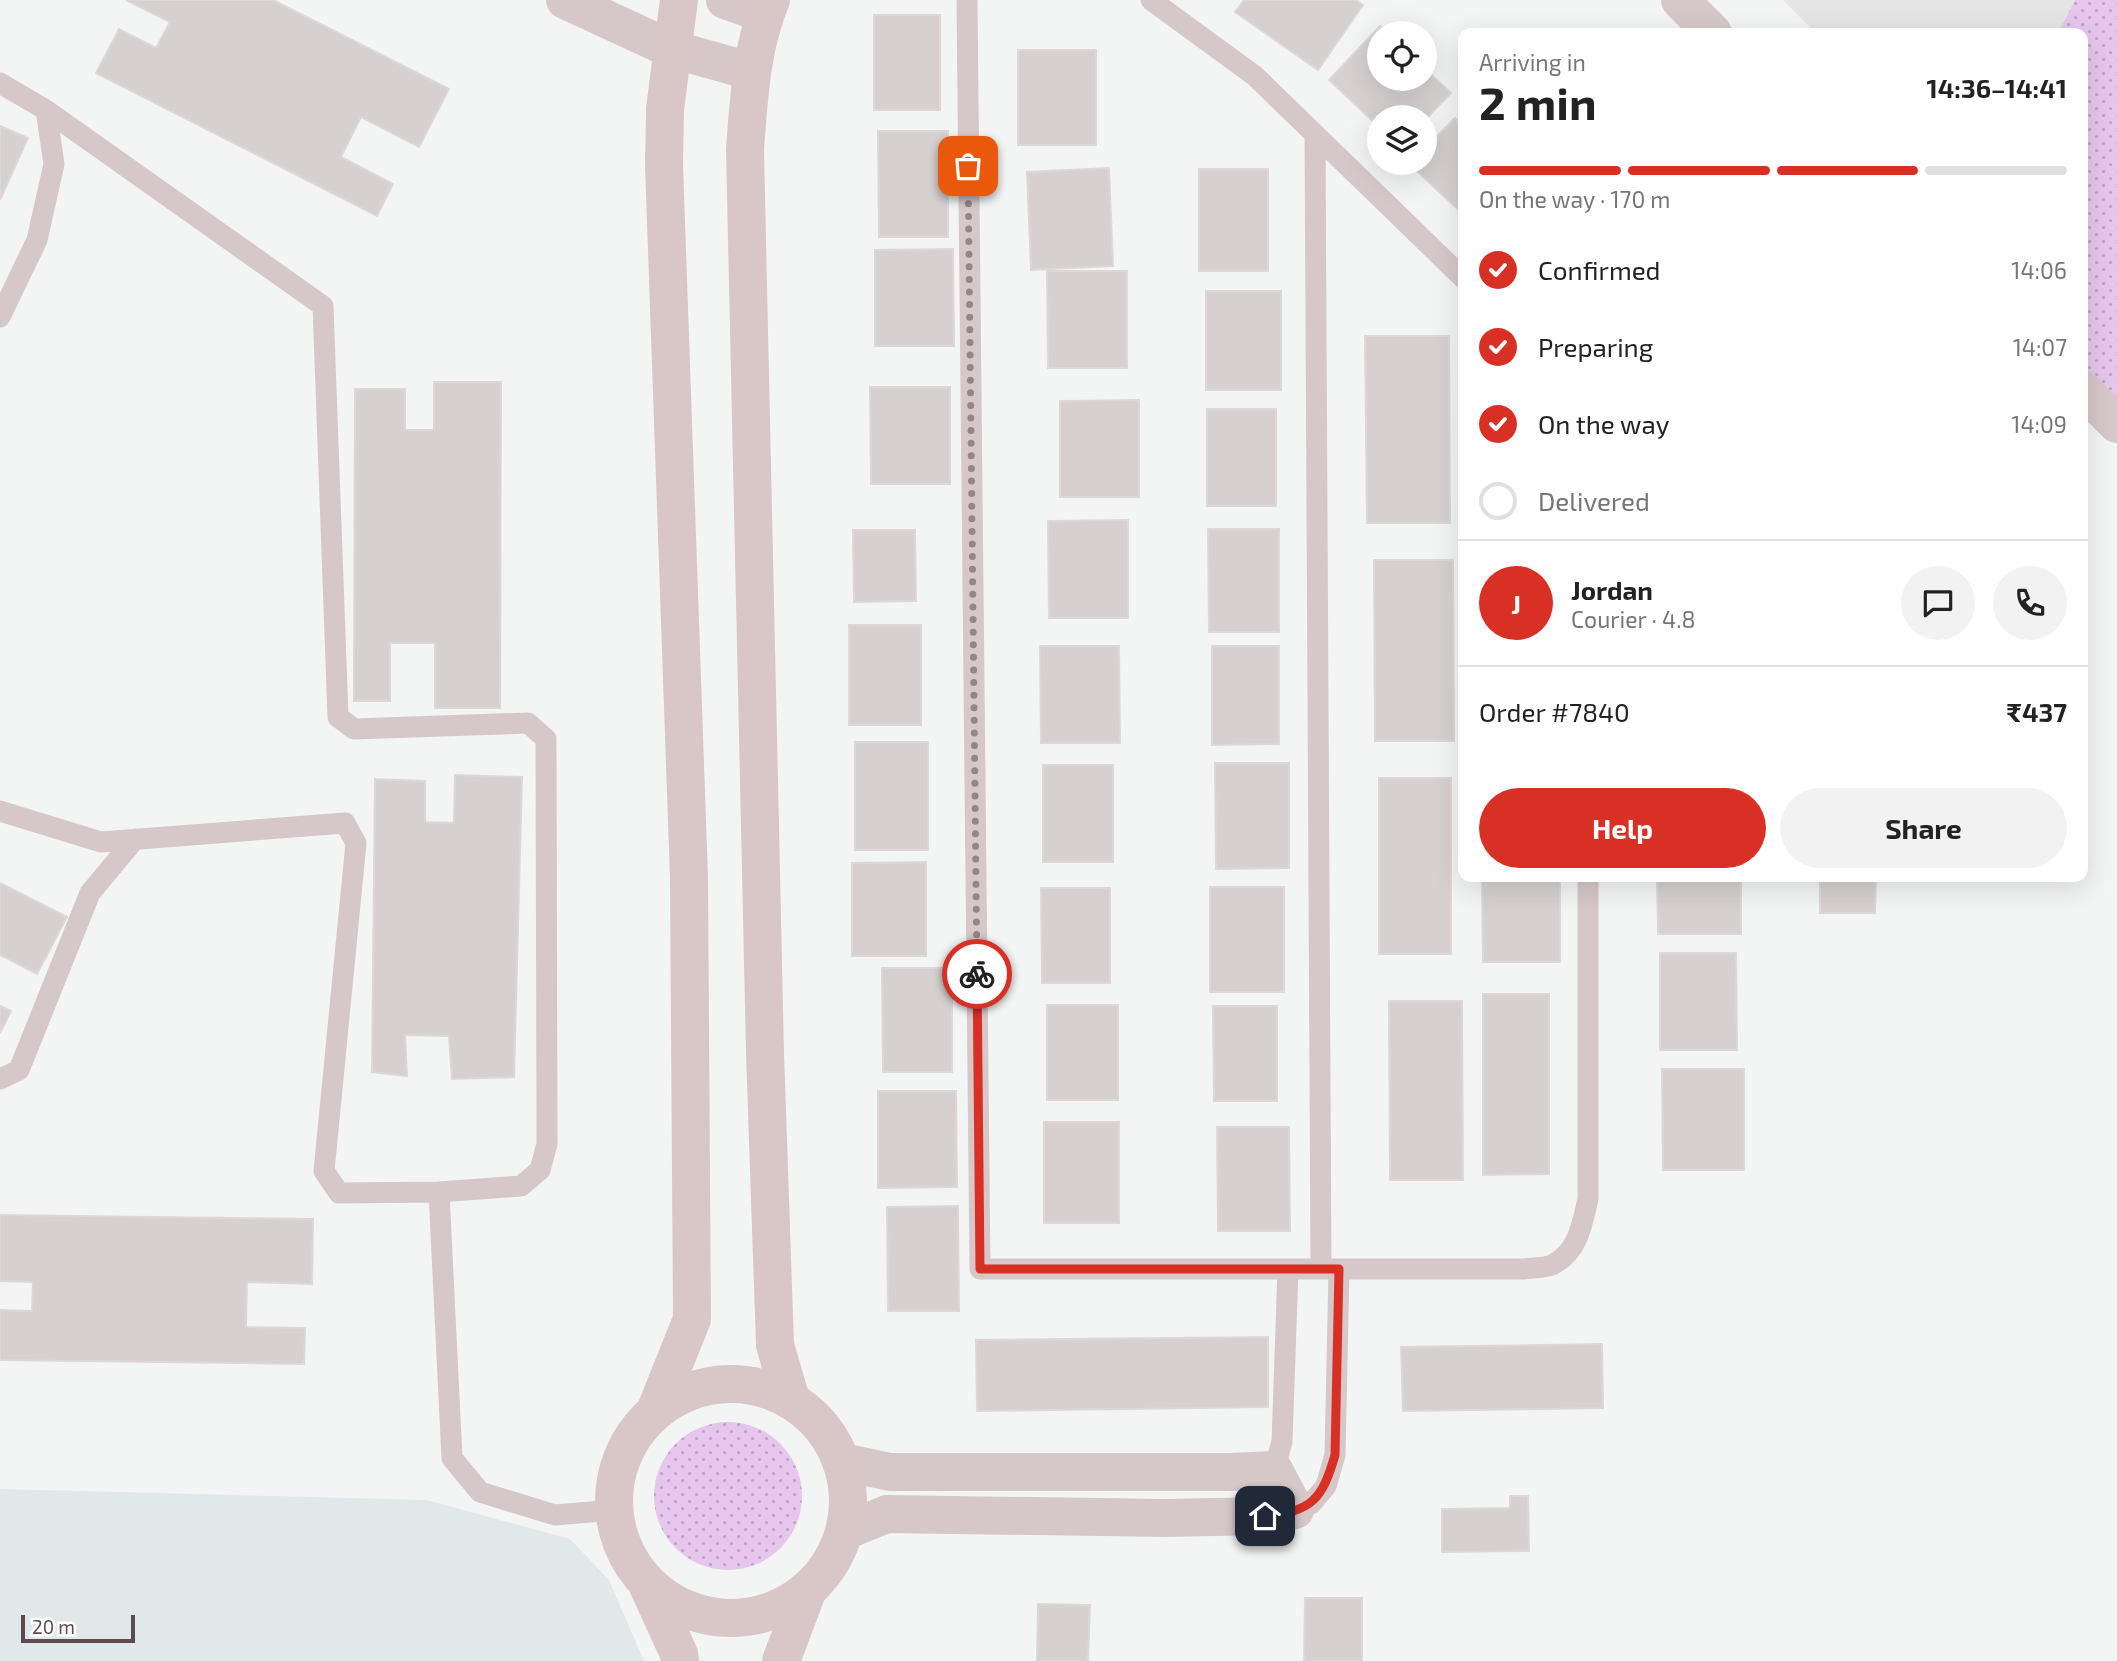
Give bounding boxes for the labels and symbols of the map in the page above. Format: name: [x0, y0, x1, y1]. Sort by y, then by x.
pin: [938, 136, 998, 196]
courier: [942, 939, 1012, 1009]
pin: [1235, 1486, 1295, 1546]
scale bar: [21, 1612, 135, 1644]

